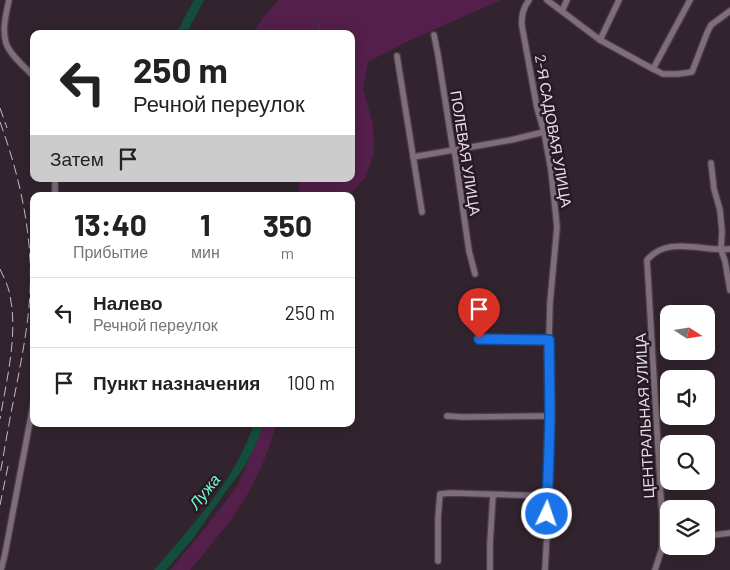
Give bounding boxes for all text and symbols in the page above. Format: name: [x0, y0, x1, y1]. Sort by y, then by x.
text: 250 m: [133, 48, 228, 90]
icon: left: [50, 50, 115, 115]
street label: 2-Я САДОВАЯ УЛИЦА: [532, 53, 576, 209]
street label: ПОЛЕВАЯ УЛИЦА: [447, 89, 485, 217]
text: Речной переулок: [133, 90, 305, 116]
icon: arrive: [114, 145, 142, 173]
text: Затем: [50, 147, 104, 170]
text: 13:40: [74, 206, 147, 242]
text: 1: [200, 206, 211, 242]
text: 350: [263, 207, 312, 243]
text: Прибытие: [73, 242, 148, 261]
text: мин: [191, 242, 220, 261]
text: m: [281, 243, 294, 262]
pin: [458, 288, 500, 339]
text: Налево: [93, 291, 163, 314]
icon: arrive: [465, 295, 493, 323]
icon: left: [50, 299, 78, 327]
text: 250 m: [285, 301, 335, 324]
north arrow: [660, 305, 715, 360]
map controls: [660, 305, 715, 555]
text: Речной переулок: [93, 315, 218, 334]
street label: ЦЕНТРАЛЬНАЯ УЛИЦА: [631, 333, 657, 499]
icon: arrive: [50, 369, 78, 397]
button: sound: [660, 370, 715, 425]
text: Пункт назначения: [93, 371, 260, 394]
text: 100 m: [287, 371, 335, 394]
button: search: [660, 435, 715, 490]
water label: Лужа: [184, 470, 224, 513]
position arrow: [520, 487, 572, 539]
button: layers: [660, 500, 715, 555]

